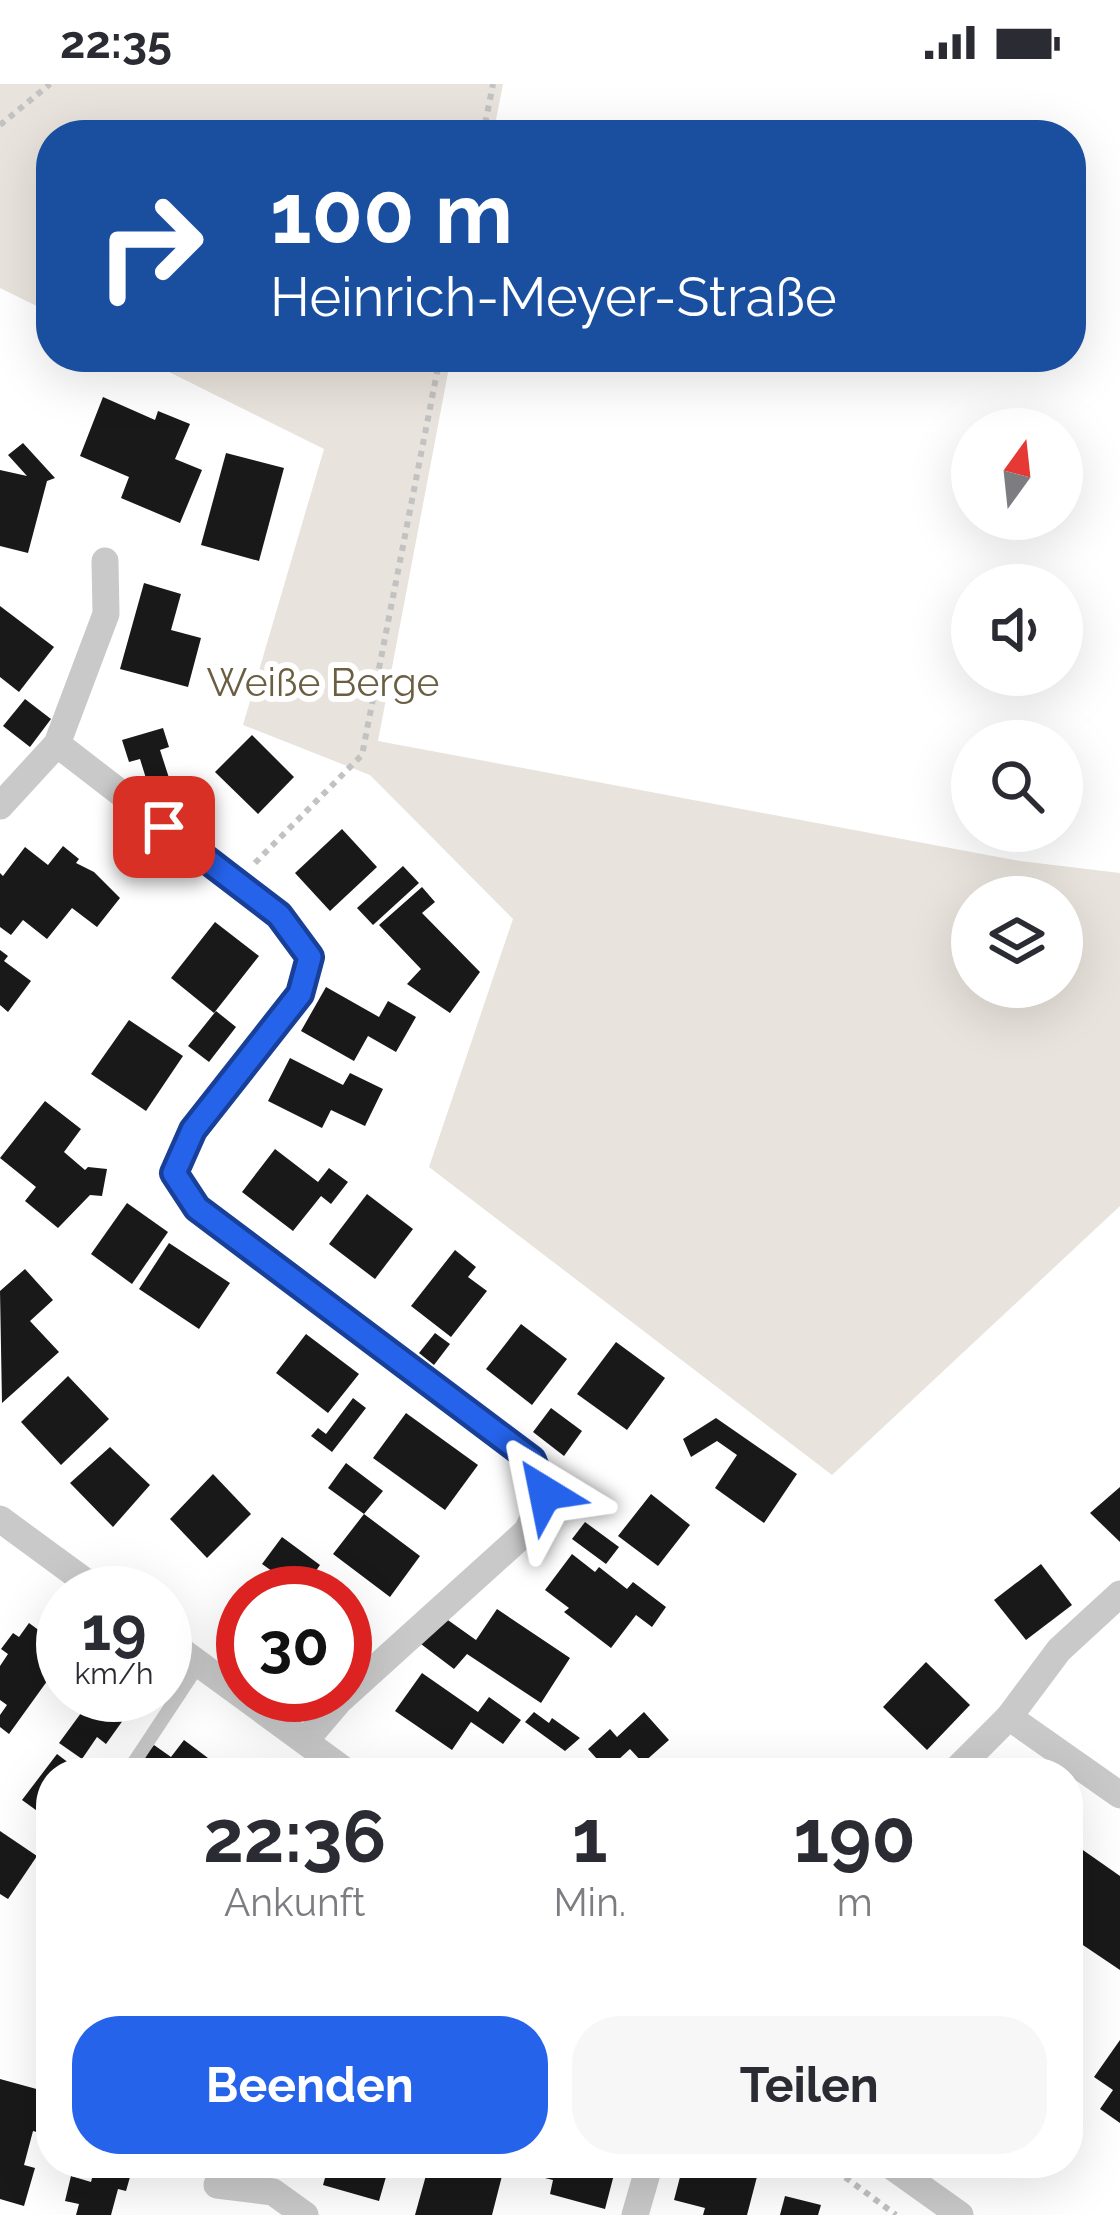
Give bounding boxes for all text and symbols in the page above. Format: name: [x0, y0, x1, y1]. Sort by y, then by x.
text: 22:35: [60, 16, 172, 69]
text: 100 m: [270, 164, 513, 263]
icon: right: [72, 168, 228, 324]
text: Heinrich-Meyer-Straße: [270, 265, 837, 329]
north arrow: [951, 408, 1083, 540]
map controls: [951, 408, 1083, 1008]
button: sound: [951, 564, 1083, 696]
park label: Weiße Berge: [207, 659, 439, 705]
button: search: [951, 720, 1083, 852]
pin: [113, 776, 215, 878]
icon: arrive: [131, 794, 197, 860]
button: layers: [951, 876, 1083, 1008]
position arrow: [482, 1430, 608, 1556]
speed limit sign: 30: [216, 1566, 372, 1722]
text: 19: [82, 1594, 146, 1664]
text: km/h: [74, 1656, 154, 1691]
text: 22:36: [203, 1794, 386, 1879]
text: 1: [572, 1794, 608, 1879]
text: 190: [794, 1794, 916, 1879]
text: Ankunft: [224, 1879, 365, 1925]
text: Min.: [553, 1879, 626, 1925]
text: m: [837, 1879, 873, 1925]
button: Beenden: [72, 2016, 548, 2154]
button: Teilen: [572, 2016, 1047, 2154]

